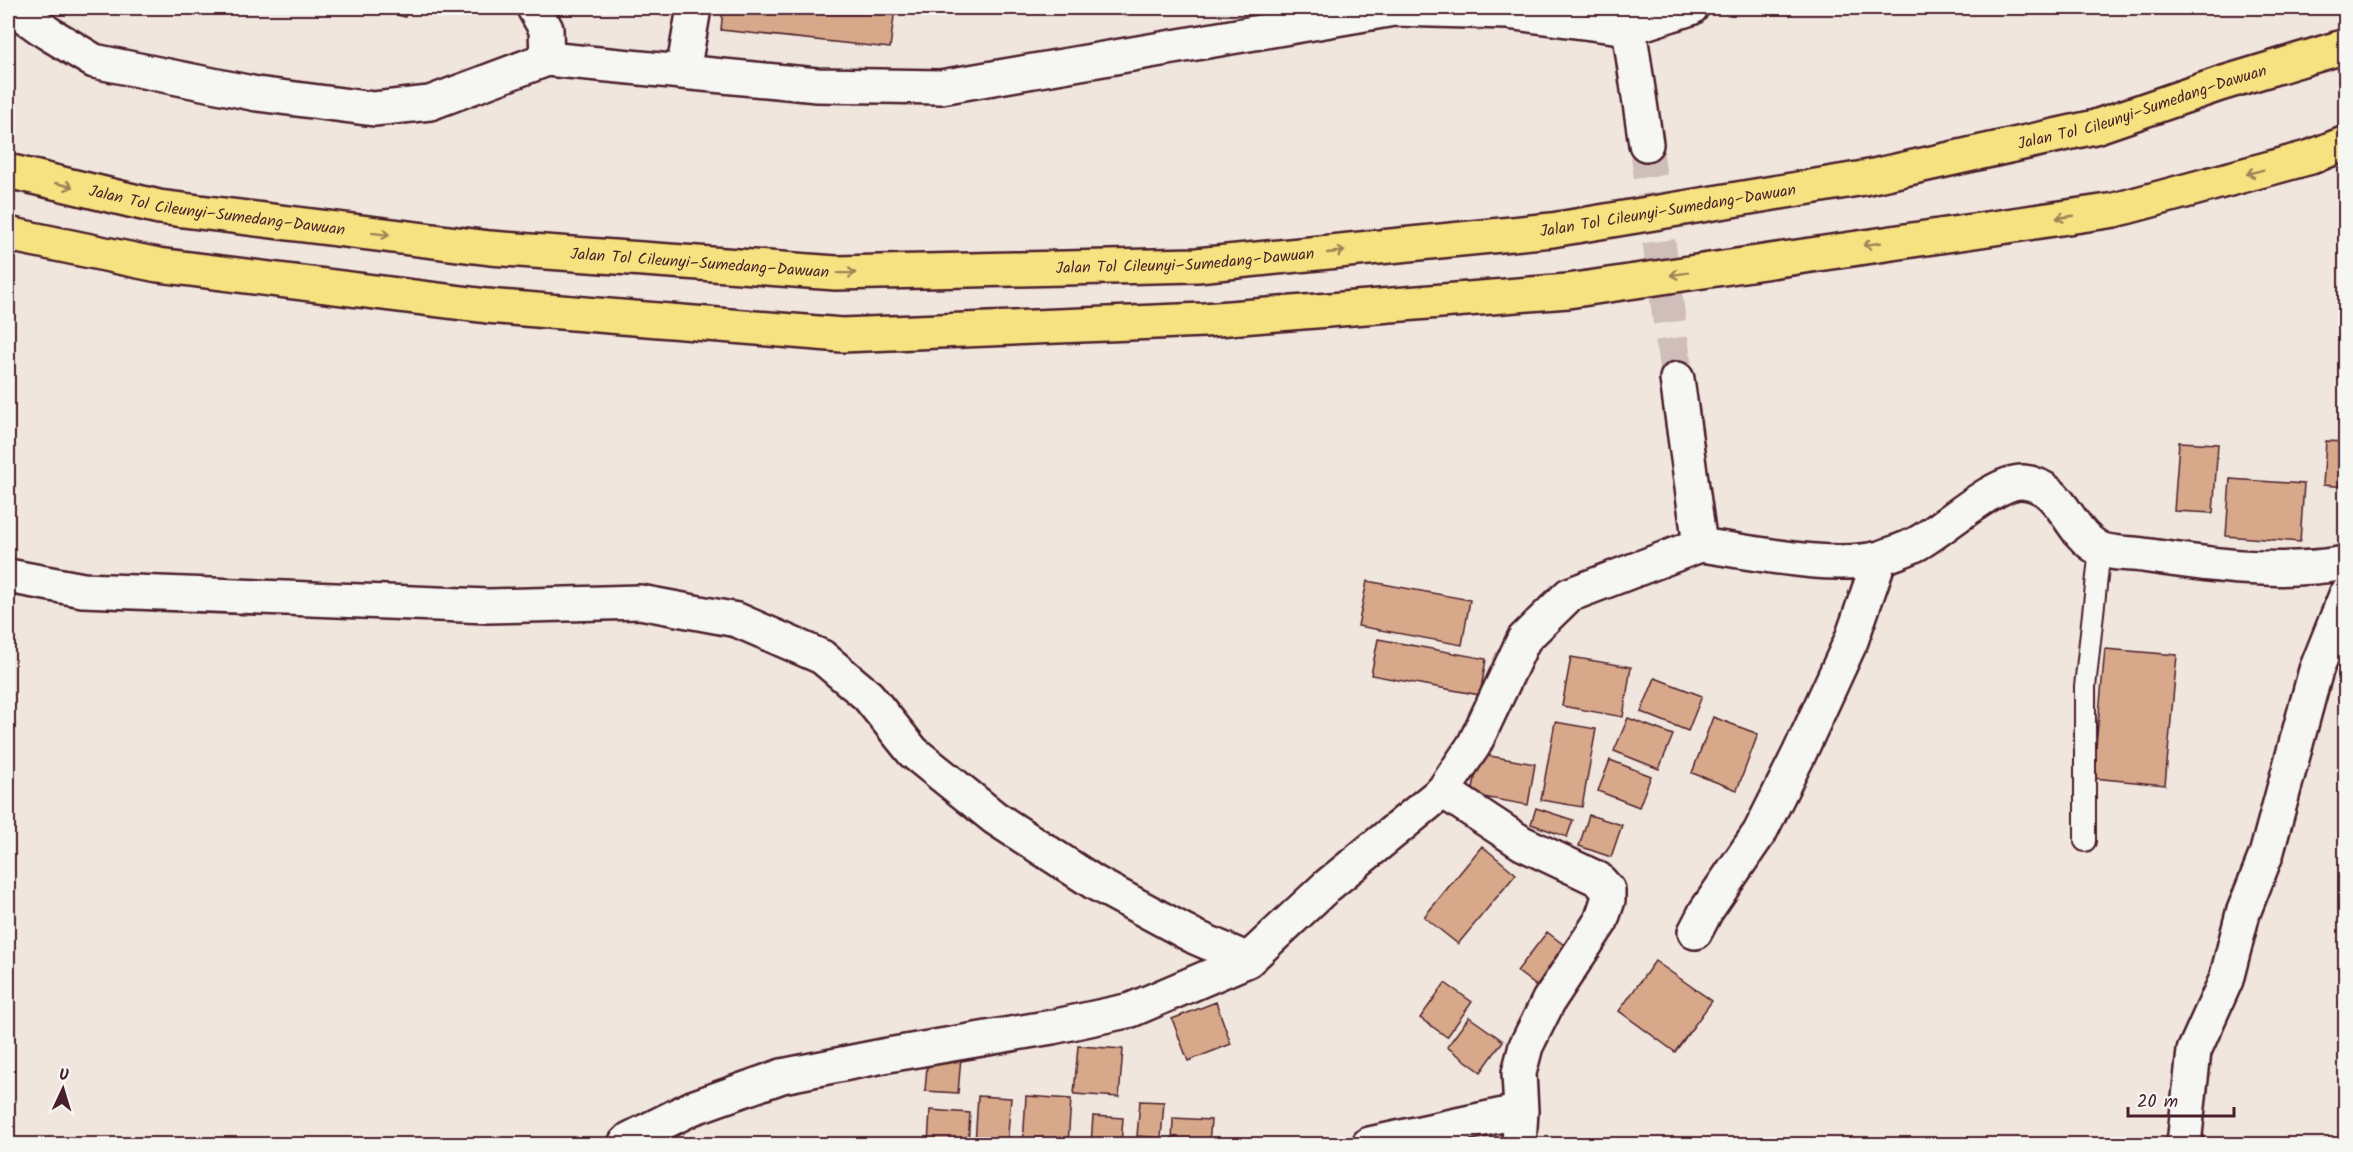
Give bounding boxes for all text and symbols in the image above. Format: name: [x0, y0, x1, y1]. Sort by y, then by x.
street label: Jalan Tol Cileunyi–Sumedang–Dawuan: [2015, 58, 2270, 156]
one-way arrow: [2246, 167, 2265, 178]
street label: Jalan Tol Cileunyi–Sumedang–Dawuan: [1539, 177, 1798, 244]
street label: Jalan Tol Cileunyi–Sumedang–Dawuan: [86, 178, 347, 242]
one-way arrow: [55, 179, 74, 191]
one-way arrow: [2056, 211, 2075, 222]
one-way arrow: [371, 229, 391, 240]
one-way arrow: [1863, 239, 1882, 250]
street label: Jalan Tol Cileunyi–Sumedang–Dawuan: [569, 241, 830, 285]
street label: Jalan Tol Cileunyi–Sumedang–Dawuan: [1055, 241, 1316, 281]
one-way arrow: [1325, 246, 1345, 257]
one-way arrow: [837, 267, 857, 279]
one-way arrow: [1670, 269, 1690, 280]
north arrow: [33, 1059, 93, 1119]
text: U: [58, 1063, 70, 1088]
scale bar: [2128, 1080, 2234, 1118]
text: 20 m: [2137, 1088, 2178, 1117]

